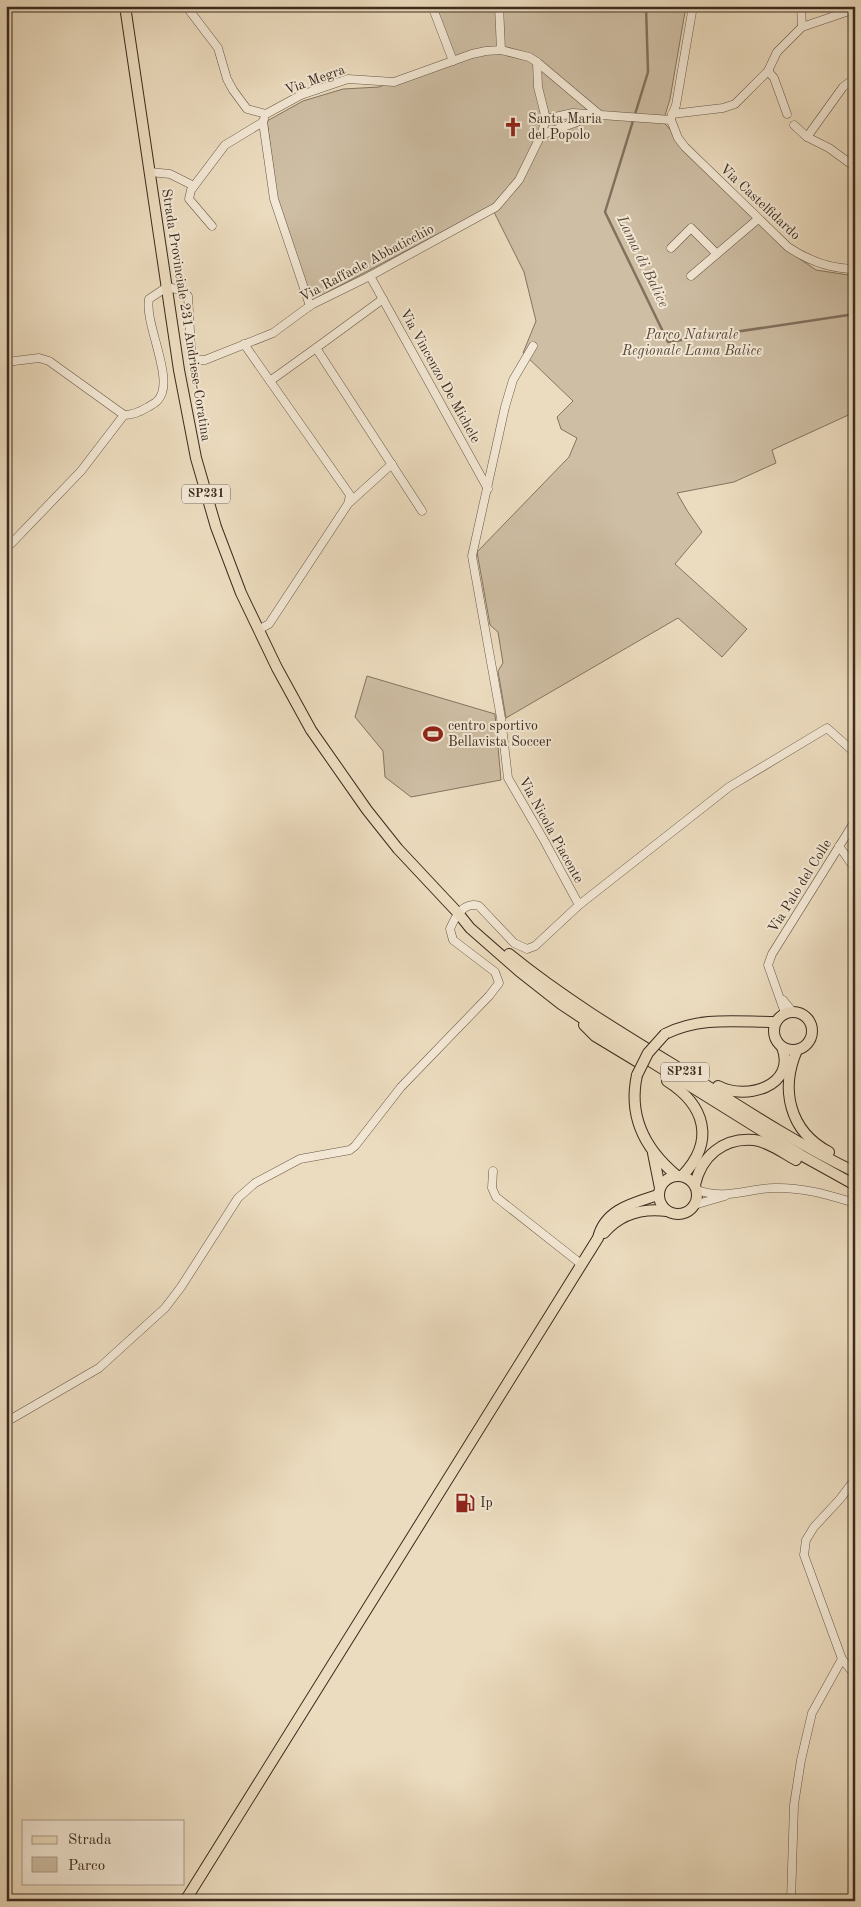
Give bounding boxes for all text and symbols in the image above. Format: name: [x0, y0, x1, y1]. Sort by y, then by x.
street label: Via Megra: [283, 63, 347, 97]
place label: Santa Maria del Popolo: [528, 112, 602, 142]
church icon: Santa Maria del Popolo: [502, 116, 524, 138]
street label: Via Castelfidardo: [717, 161, 803, 243]
street label: Strada Provinciale 231 Andriese-Coratina: [159, 188, 213, 442]
water label: Lama di Balice: [613, 213, 671, 310]
street label: Via Raffaele Abbaticchio: [298, 222, 436, 304]
street label: Via Vincenzo De Michele: [397, 307, 483, 445]
park label: Parco Naturale Regionale Lama Balice: [621, 328, 762, 359]
road number: SP231: [182, 484, 230, 504]
place label: centro sportivo Bellavista Soccer: [448, 719, 551, 749]
sports icon: centro sportivo Bellavista Soccer: [422, 723, 444, 745]
street label: Via Nicola Piacente: [516, 775, 586, 885]
street label: Via Palo del Colle: [766, 837, 834, 935]
road number: SP231: [661, 1062, 709, 1082]
fuel station icon: Ip: [454, 1492, 476, 1514]
place label: Ip: [480, 1496, 493, 1510]
legend: [22, 1820, 185, 1884]
text: Strada: [68, 1833, 112, 1848]
text: Parco: [68, 1859, 105, 1874]

